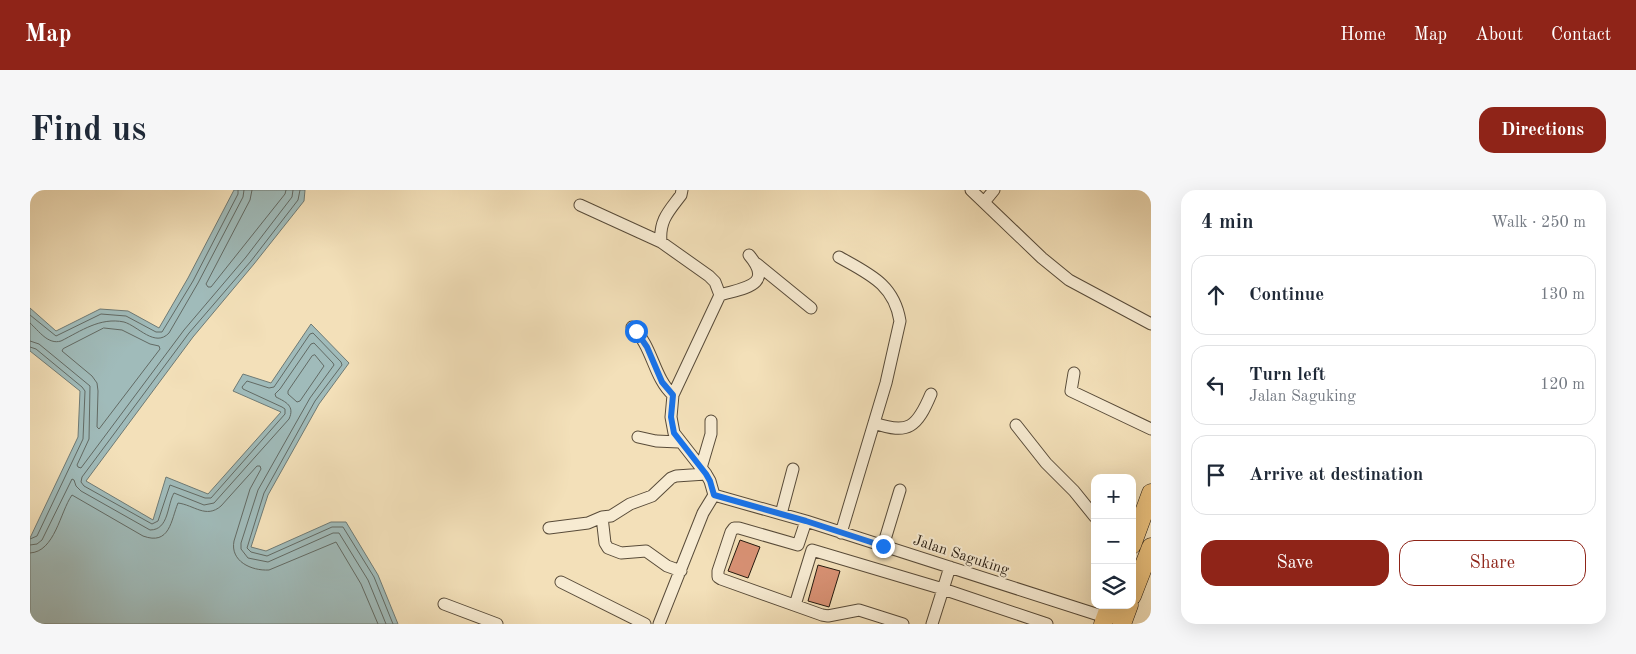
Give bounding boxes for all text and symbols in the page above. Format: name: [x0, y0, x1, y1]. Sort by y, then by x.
text: Map: [25, 23, 72, 47]
text: Home: [1340, 26, 1386, 44]
text: Map: [1414, 26, 1447, 44]
text: About: [1475, 26, 1523, 44]
text: Contact: [1551, 26, 1611, 44]
button: Directions: [1479, 107, 1606, 153]
text: Find us: [30, 113, 146, 148]
text: 4 min: [1201, 212, 1254, 233]
text: Walk · 250 m: [1491, 215, 1586, 231]
icon: ahead: [1202, 281, 1230, 309]
text: Continue: [1249, 286, 1324, 305]
text: 130 m: [1540, 287, 1585, 303]
route start: [625, 320, 648, 343]
text: Turn left: [1249, 366, 1326, 385]
icon: left: [1202, 371, 1230, 399]
text: 120 m: [1540, 377, 1585, 393]
text: Jalan Saguking: [1249, 389, 1356, 405]
icon: arrive: [1202, 461, 1230, 489]
text: Arrive at destination: [1249, 466, 1423, 485]
map controls: [1091, 474, 1136, 609]
button: +: [1091, 474, 1136, 519]
button: −: [1091, 519, 1136, 564]
street label: Jalan Saguking: [911, 533, 1011, 579]
route end: [872, 535, 895, 558]
button: Save: [1201, 540, 1389, 586]
button: Share: [1399, 540, 1586, 586]
button: layers: [1091, 564, 1136, 609]

